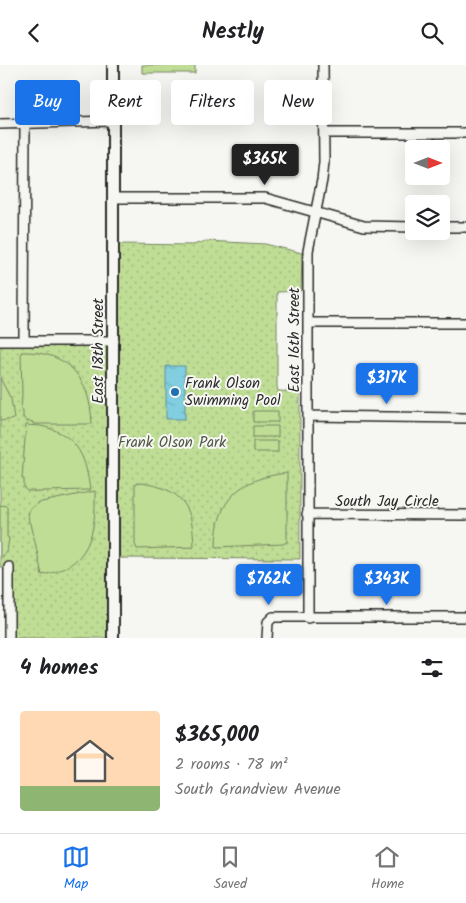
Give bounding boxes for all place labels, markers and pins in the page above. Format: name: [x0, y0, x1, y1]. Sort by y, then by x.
pin: $365K: [230, 143, 300, 186]
pin: $317K: [352, 363, 422, 405]
place label: Frank Olson Swimming Pool: [185, 372, 281, 413]
marker: Frank Olson Swimming Pool: [169, 386, 181, 398]
pin: $762K: [234, 563, 304, 606]
pin: $343K: [352, 563, 422, 606]

